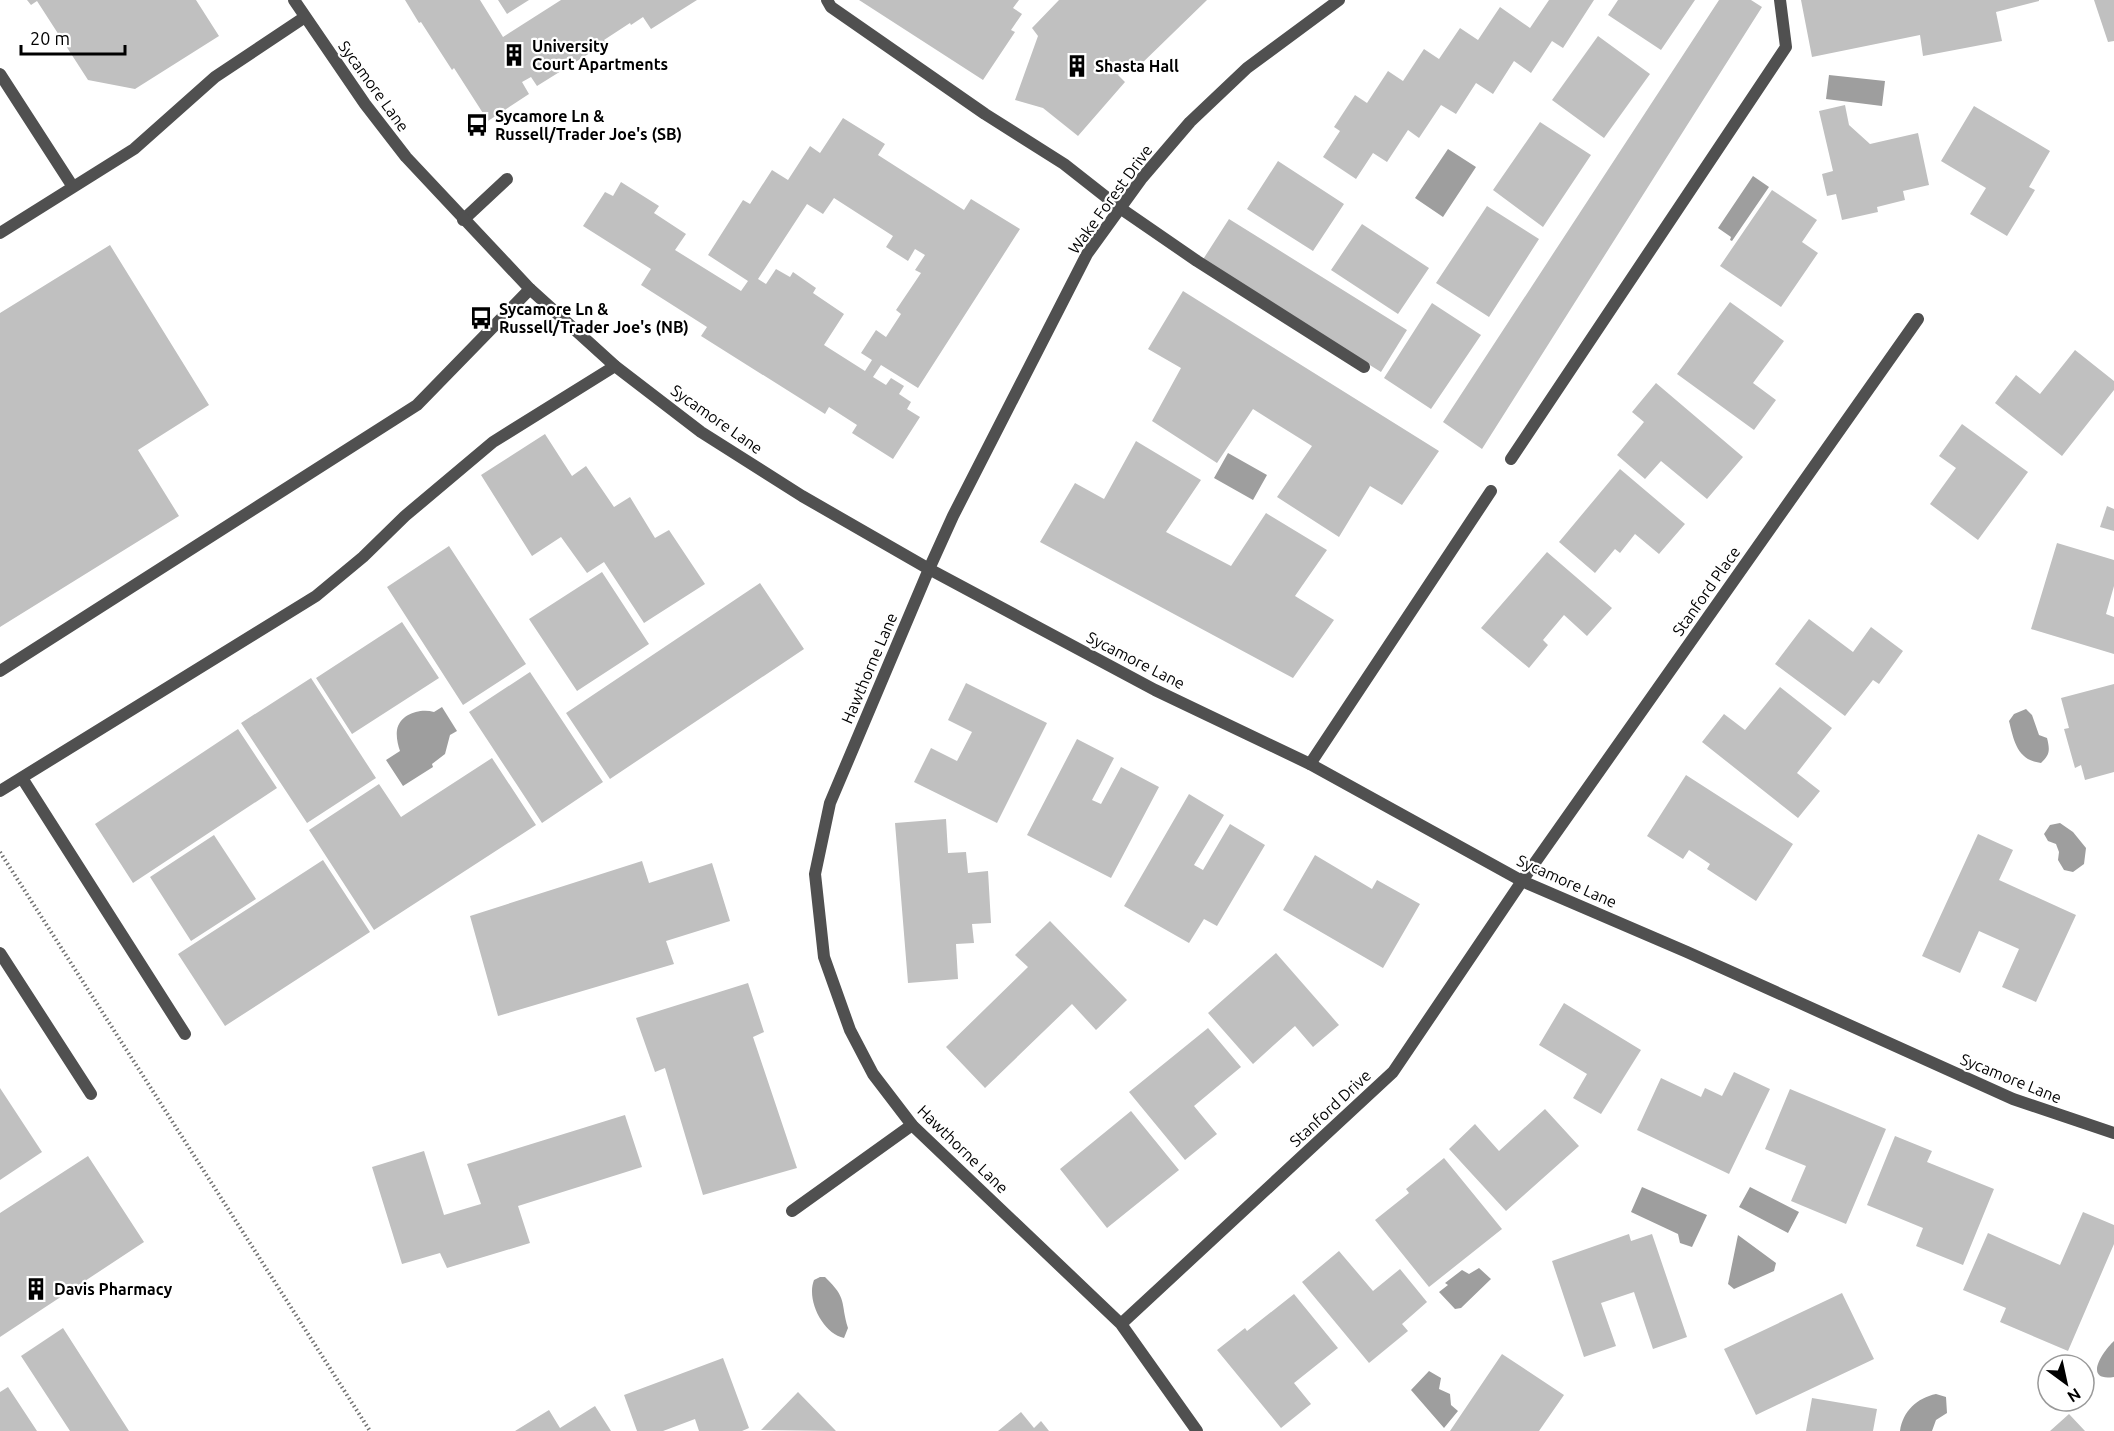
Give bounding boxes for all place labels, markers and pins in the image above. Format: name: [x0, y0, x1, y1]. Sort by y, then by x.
place label: University Court Apartments: [532, 37, 668, 73]
building icon: University Court Apartments: [501, 42, 527, 68]
building icon: Shasta Hall: [1064, 53, 1090, 79]
place label: Shasta Hall: [1095, 57, 1179, 75]
place label: Sycamore Ln & Russell/Trader Joe's (SB): [495, 107, 682, 144]
bus stop icon: Sycamore Ln & Russell/Trader Joe's (SB): [464, 112, 490, 138]
place label: Sycamore Ln & Russell/Trader Joe's (NB): [499, 300, 689, 337]
bus stop icon: Sycamore Ln & Russell/Trader Joe's (NB): [468, 305, 494, 331]
building icon: Davis Pharmacy: [23, 1276, 49, 1302]
place label: Davis Pharmacy: [54, 1280, 173, 1298]

